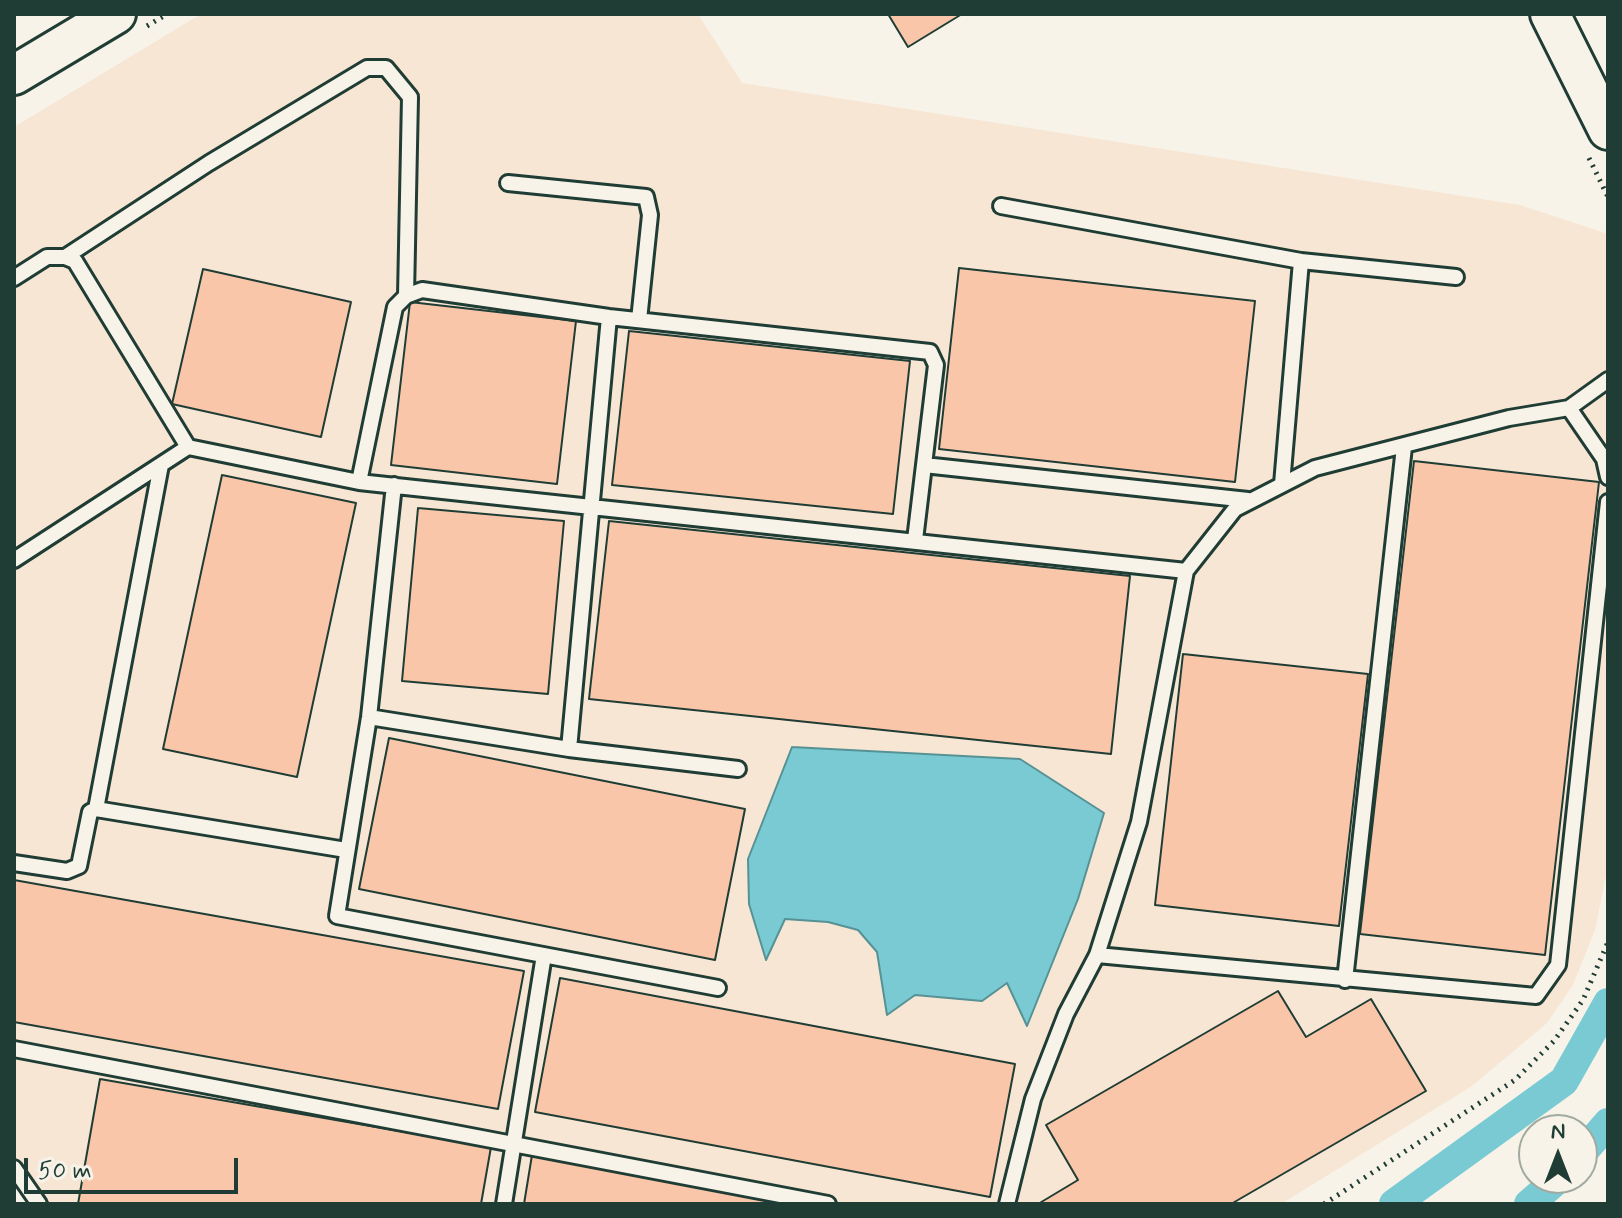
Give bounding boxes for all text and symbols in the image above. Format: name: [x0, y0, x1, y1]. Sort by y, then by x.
north arrow: [1518, 1114, 1598, 1194]
text: N: [1551, 1118, 1565, 1146]
scale bar: [28, 1142, 242, 1192]
text: 50 m: [38, 1156, 92, 1187]

